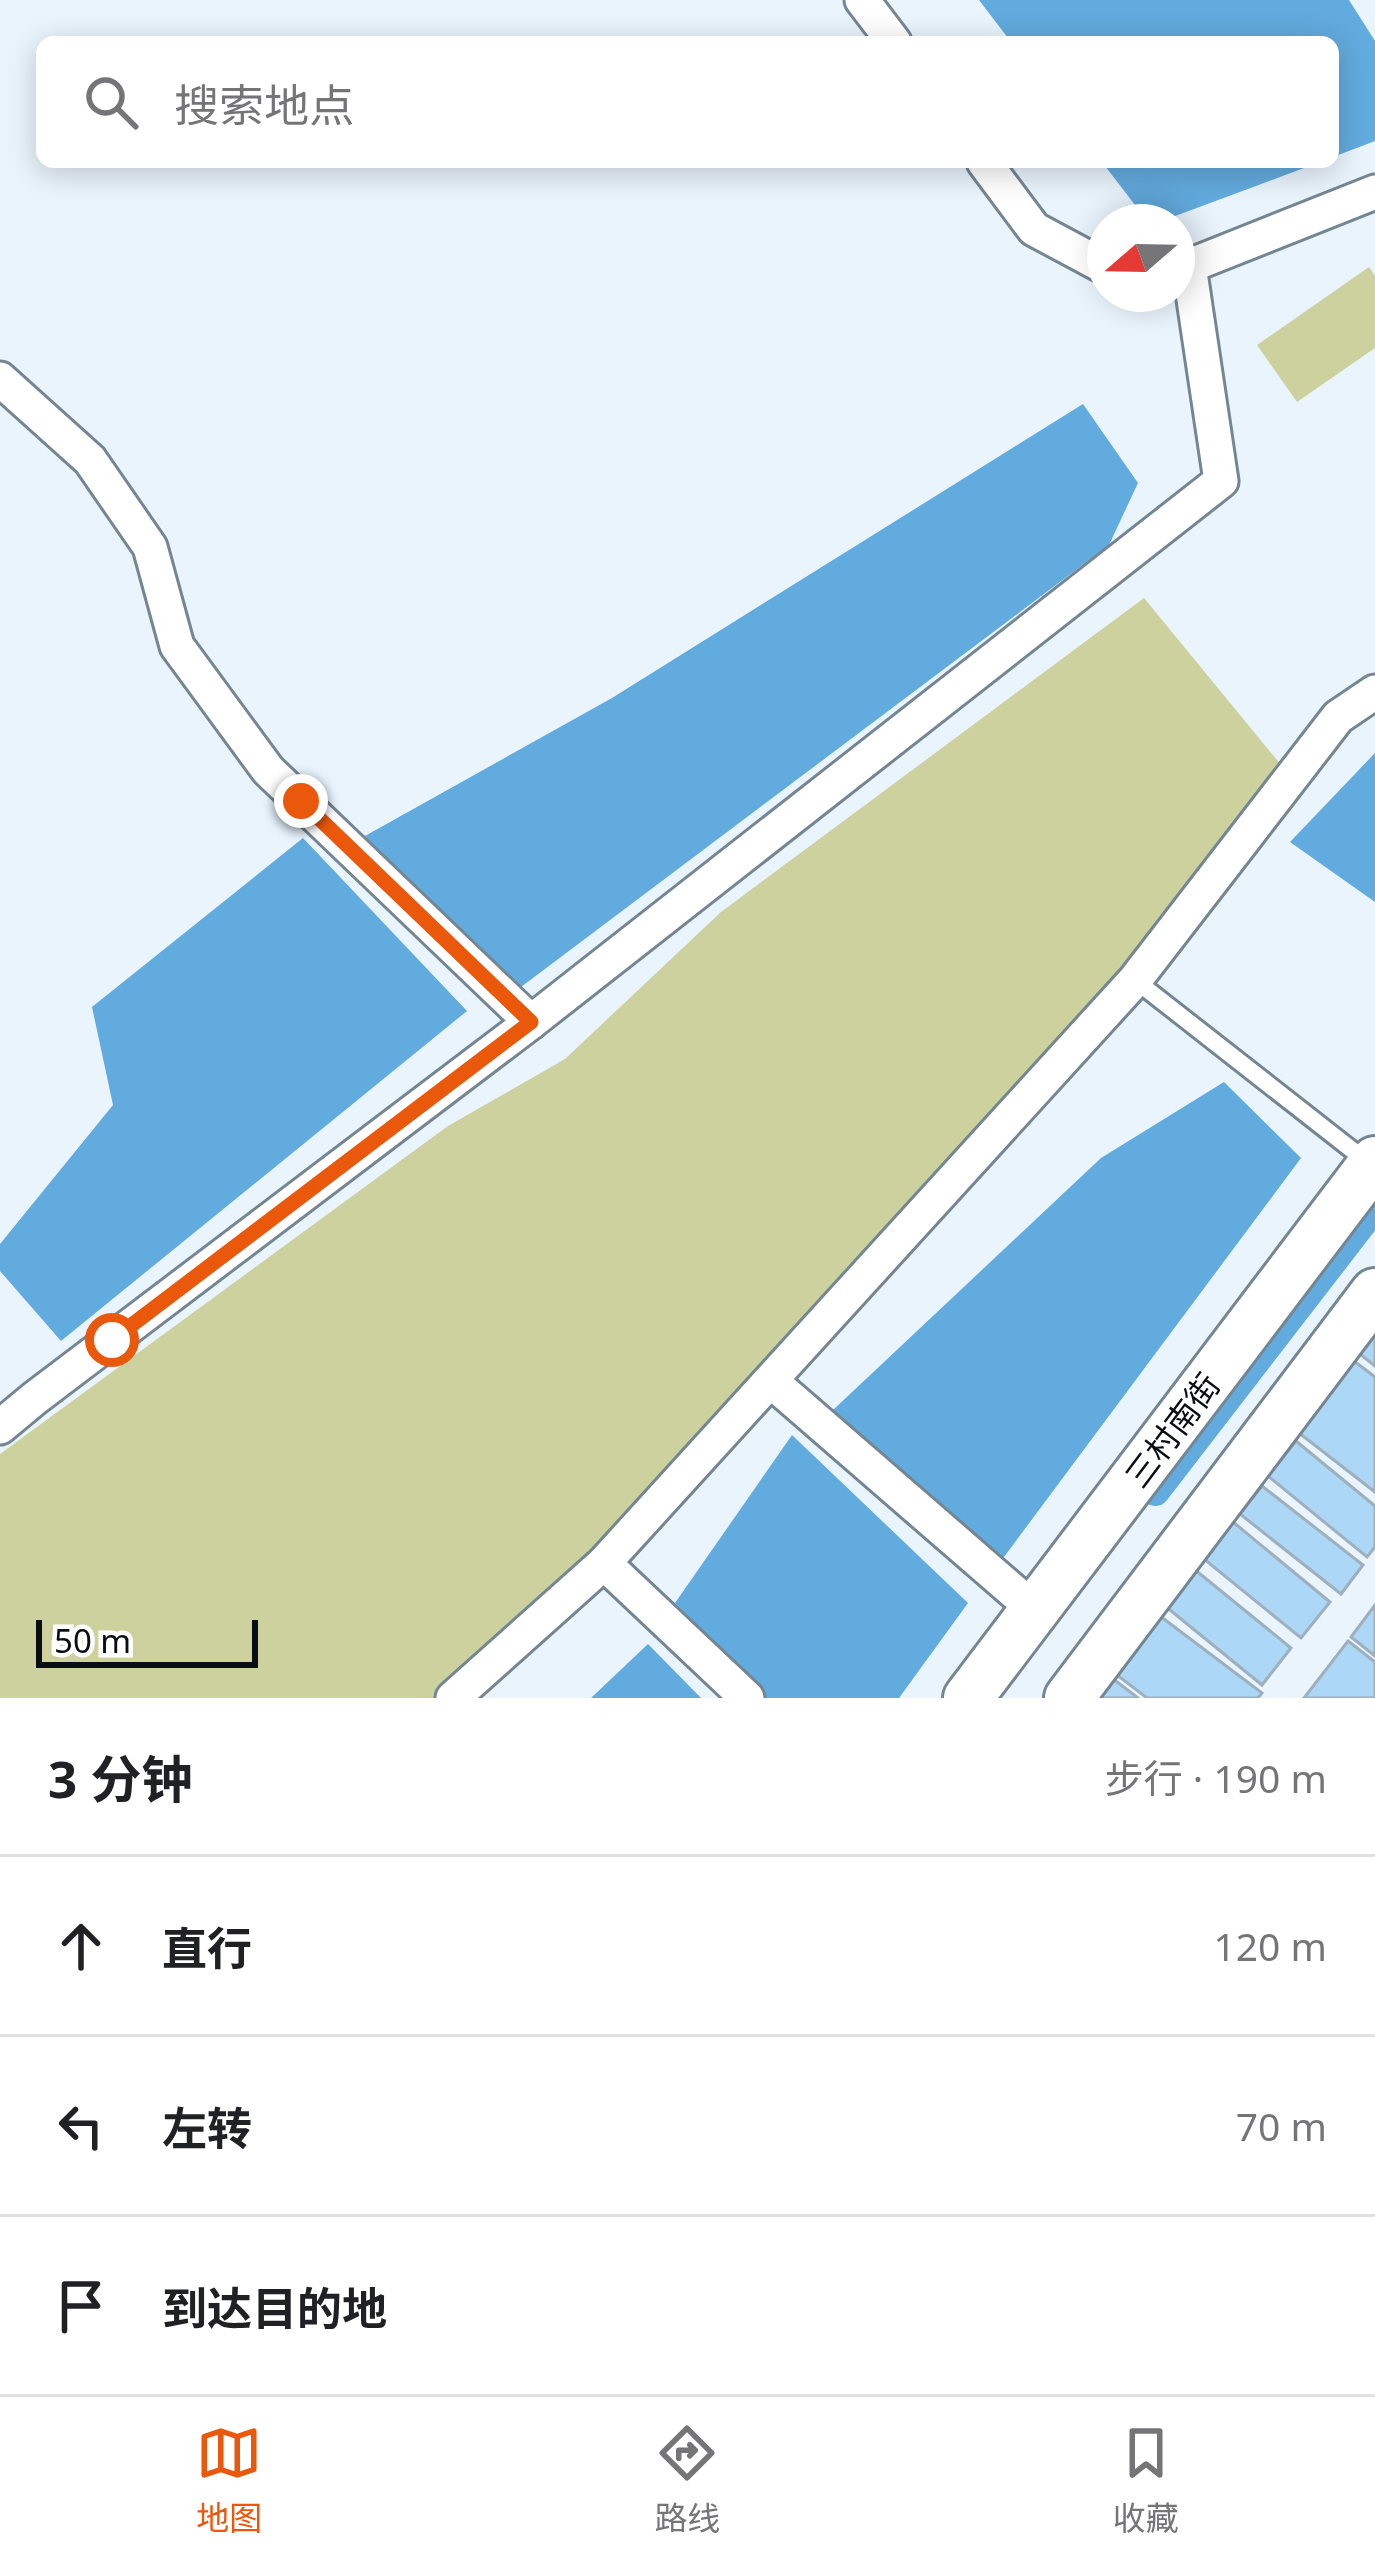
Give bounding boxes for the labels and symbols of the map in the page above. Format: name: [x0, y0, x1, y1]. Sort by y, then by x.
north arrow: [1087, 204, 1195, 312]
route end: [274, 774, 328, 828]
route start: [85, 1313, 139, 1367]
street label: 三村南街: [1114, 1364, 1230, 1496]
scale bar: [36, 1614, 258, 1667]

